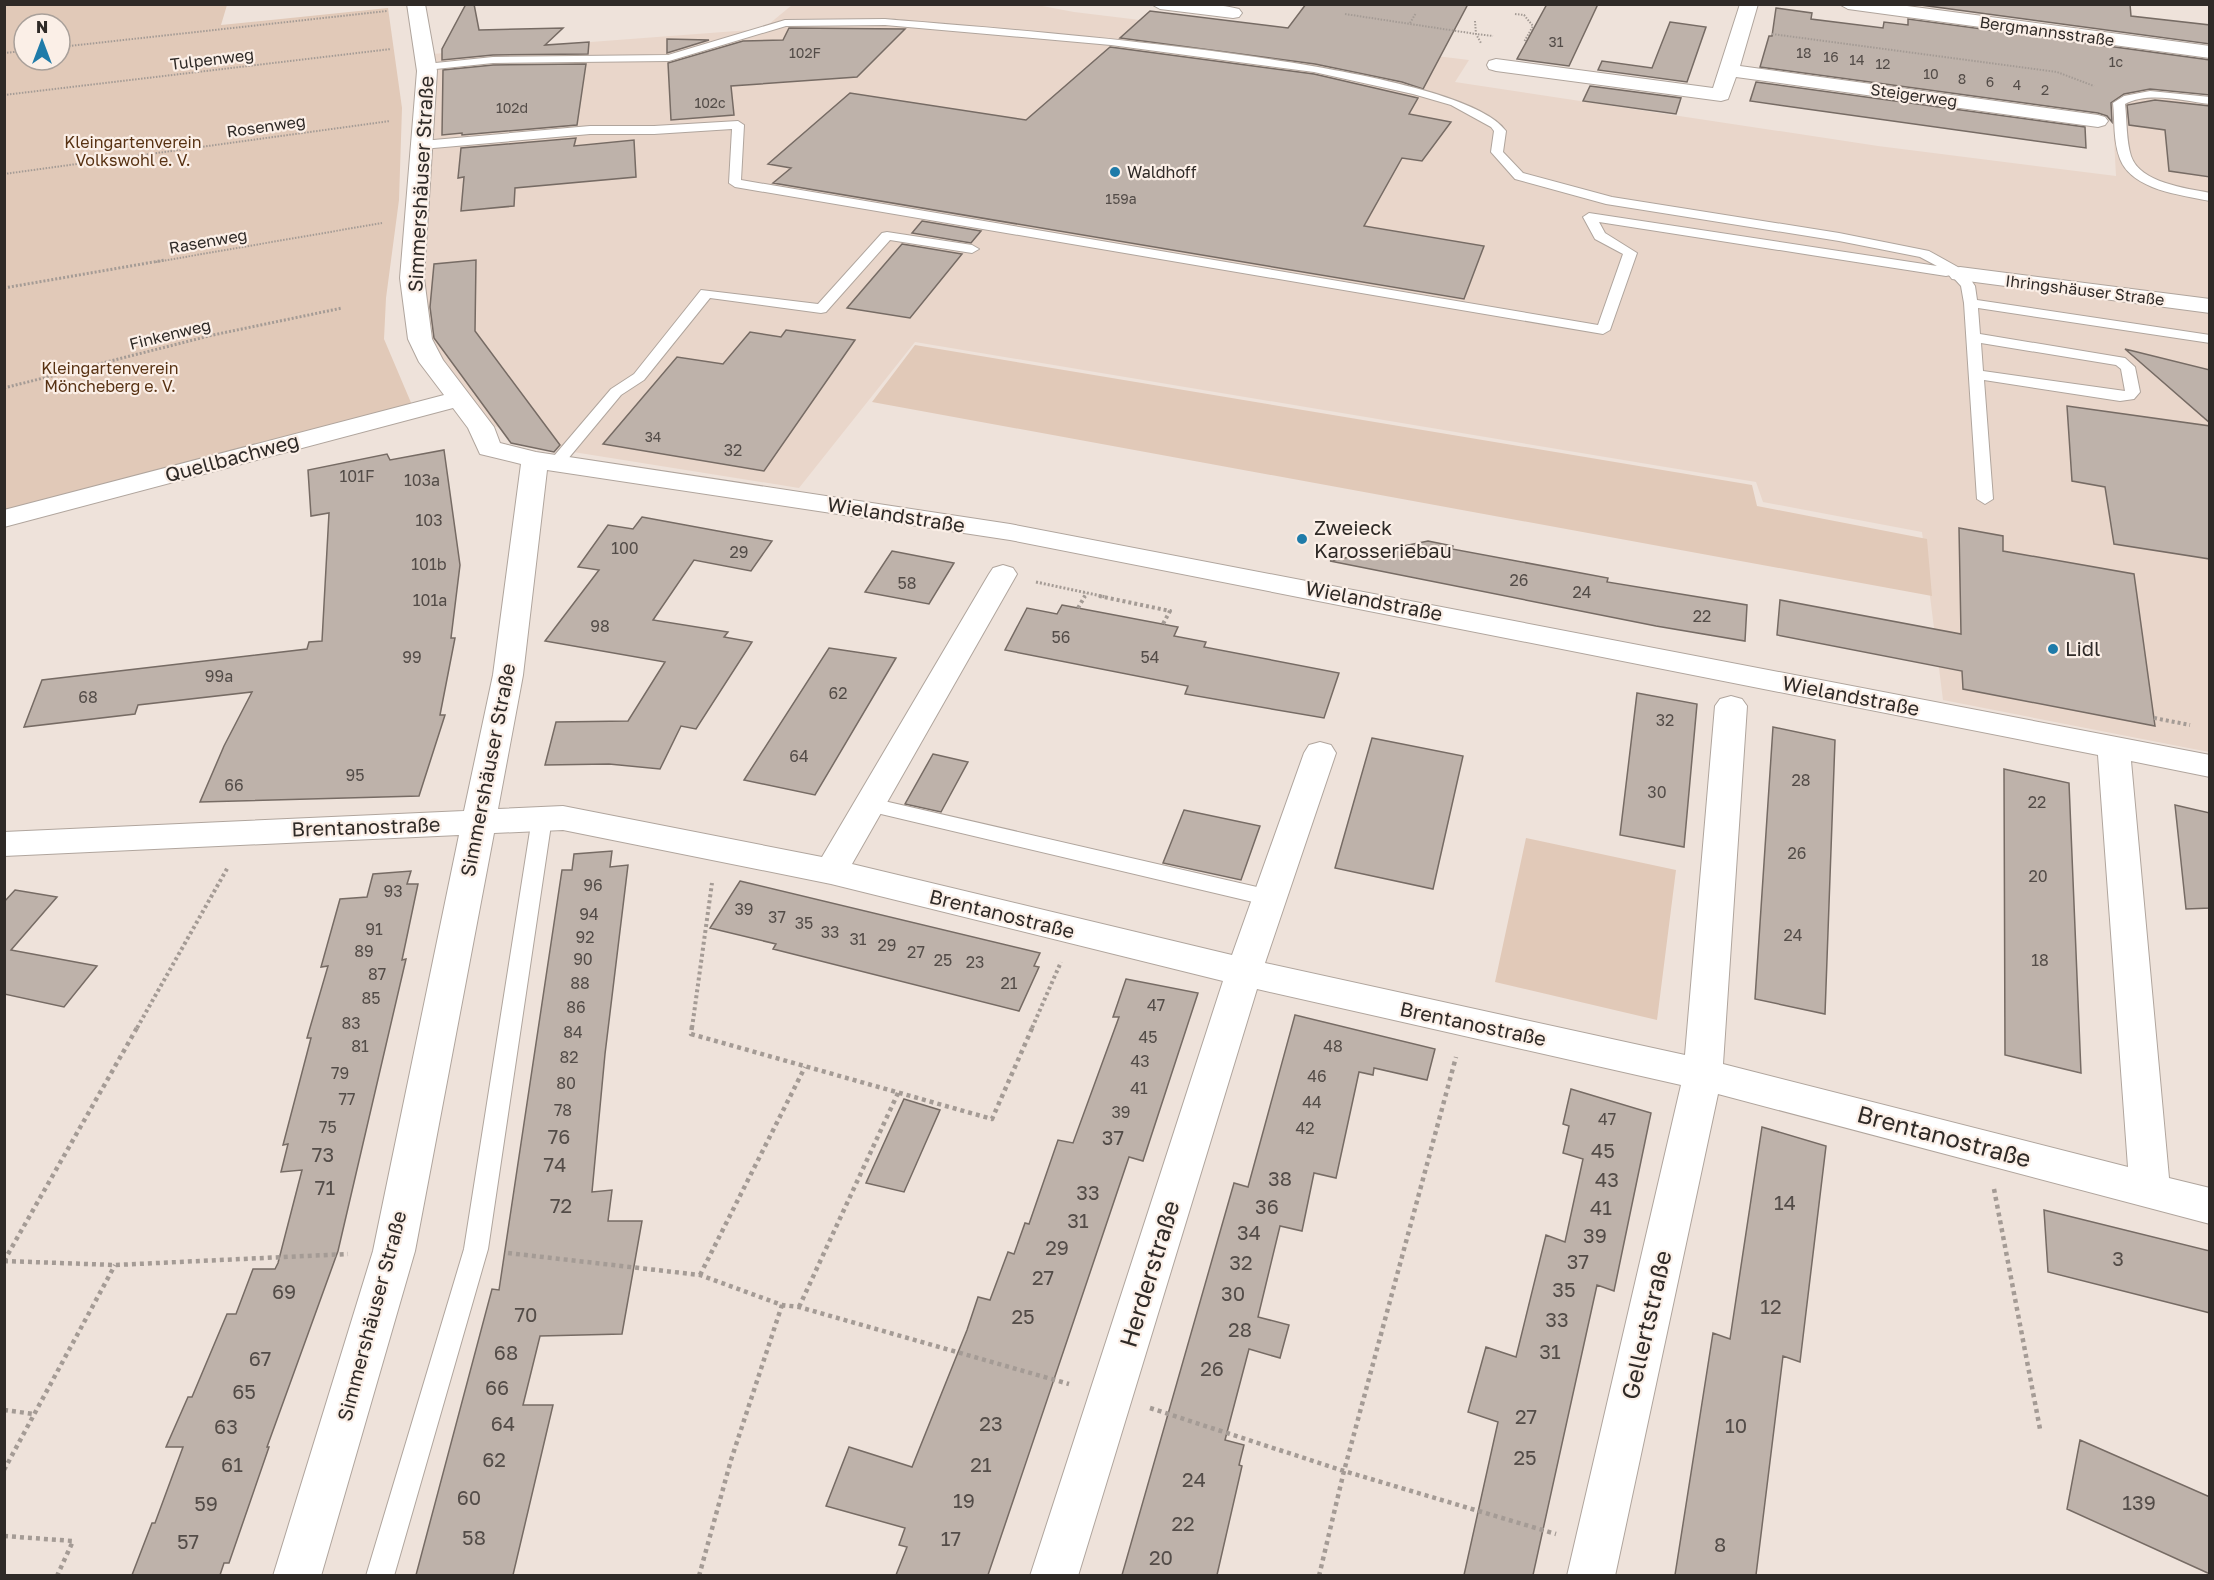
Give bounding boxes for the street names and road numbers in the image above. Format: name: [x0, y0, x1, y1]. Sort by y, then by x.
street label: Bergmannsstraße: [1978, 12, 2116, 50]
street label: Tulpenweg: [169, 44, 255, 74]
street label: Simmershäuser Straße: [402, 75, 438, 293]
street label: Steigerweg: [1869, 79, 1959, 111]
street label: Rosenweg: [225, 111, 307, 141]
street label: Rasenweg: [167, 224, 249, 258]
street label: Ihringshäuser Straße: [2004, 270, 2166, 310]
street label: Finkenweg: [127, 314, 213, 354]
street label: Quellbachweg: [162, 428, 301, 486]
street label: Wielandstraße: [826, 491, 967, 537]
street label: Wielandstraße: [1304, 575, 1445, 625]
street label: Simmershäuser Straße: [455, 661, 519, 878]
street label: Wielandstraße: [1781, 670, 1922, 720]
street label: Brentanostraße: [291, 811, 441, 841]
street label: Brentanostraße: [927, 883, 1077, 943]
street label: Brentanostraße: [1398, 996, 1549, 1050]
street label: Brentanostraße: [1854, 1098, 2035, 1173]
street label: Herderstraße: [1112, 1197, 1185, 1351]
street label: Simmershäuser Straße: [331, 1208, 411, 1424]
street label: Gellertstraße: [1614, 1247, 1677, 1402]

